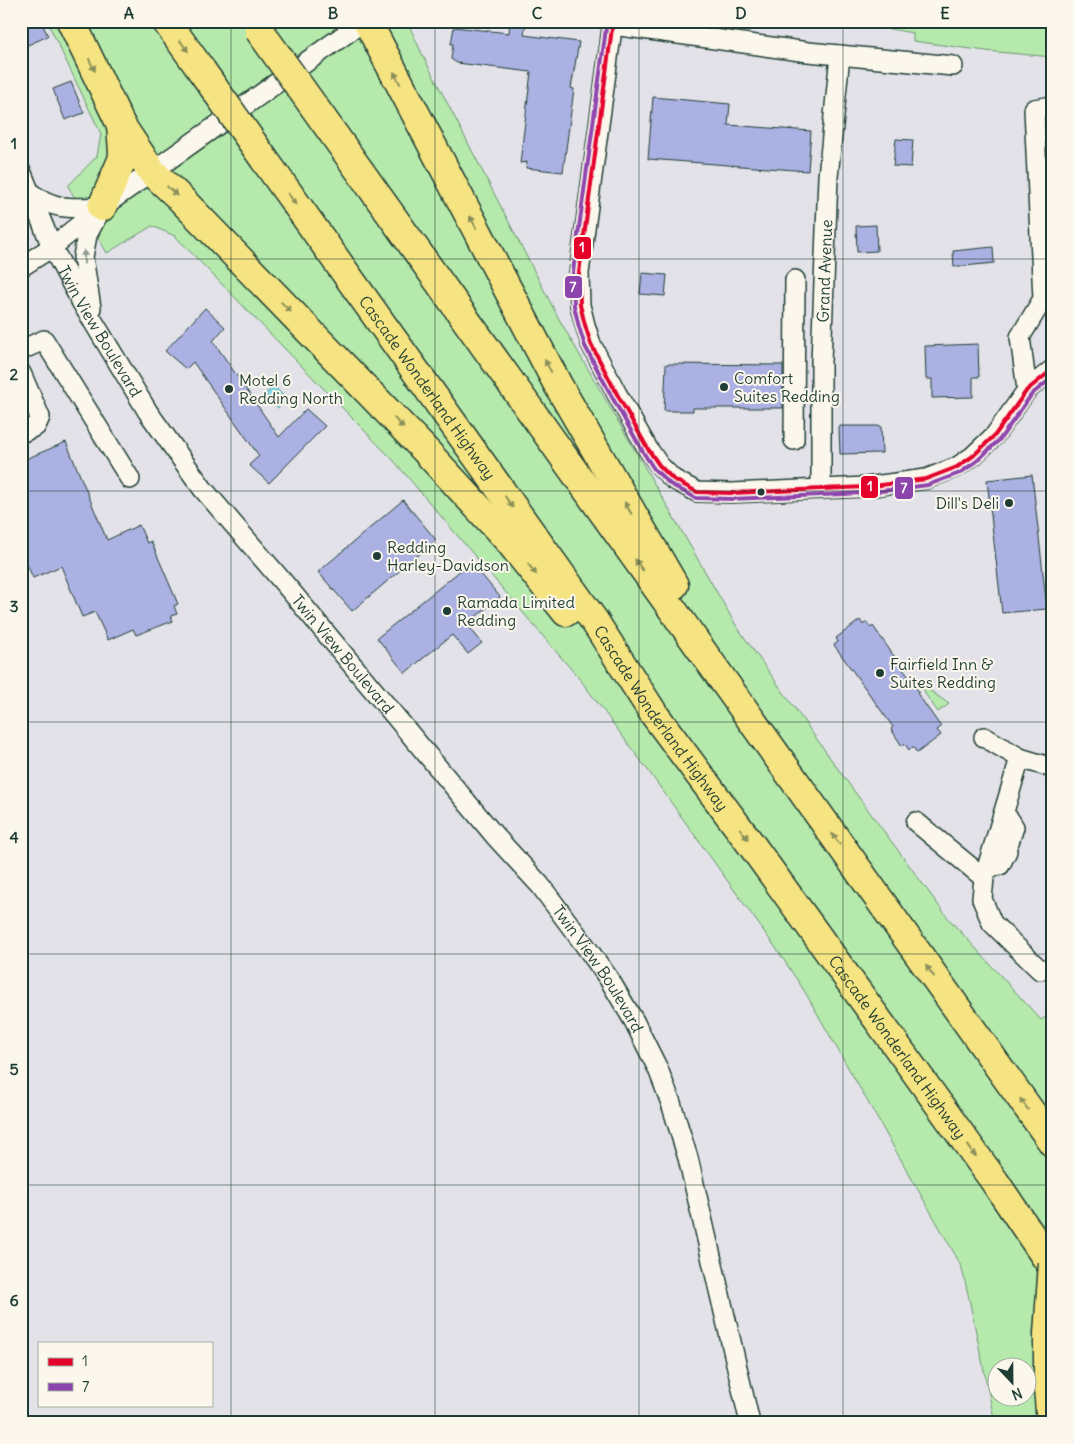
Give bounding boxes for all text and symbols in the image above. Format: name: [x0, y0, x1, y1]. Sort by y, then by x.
text: A: [124, 3, 134, 23]
text: B: [328, 3, 339, 23]
text: C: [532, 3, 543, 23]
text: D: [735, 3, 747, 23]
text: E: [940, 3, 950, 23]
one-way arrow: [179, 39, 189, 53]
one-way arrow: [89, 58, 97, 72]
one-way arrow: [393, 71, 402, 85]
text: 1: [11, 133, 17, 153]
one-way arrow: [166, 185, 178, 197]
one-way arrow: [287, 192, 297, 206]
one-way arrow: [469, 215, 477, 229]
street label: Grand Avenue: [812, 219, 836, 323]
line badge: 1: [573, 236, 592, 260]
text: 1: [579, 238, 585, 256]
one-way arrow: [80, 248, 88, 264]
street label: Twin View Boulevard: [54, 262, 146, 400]
line badge: 7: [564, 275, 583, 299]
text: 7: [570, 278, 577, 296]
street label: Cascade Wonderland Highway: [355, 292, 500, 484]
one-way arrow: [280, 300, 292, 312]
one-way arrow: [544, 359, 552, 373]
text: 2: [10, 364, 19, 384]
place label: Comfort Suites Redding: [734, 368, 840, 406]
place label: Motel 6 Redding North: [239, 370, 343, 408]
marker: Comfort Suites Redding: [718, 381, 730, 393]
marker: Motel 6 Redding North: [223, 383, 235, 395]
one-way arrow: [393, 417, 405, 429]
line badge: 1: [860, 475, 879, 499]
line badge: 7: [894, 476, 914, 500]
text: 1: [867, 477, 873, 495]
text: 7: [901, 479, 908, 497]
unlabelled marker: [756, 487, 766, 497]
place label: Dill's Deli: [936, 493, 999, 513]
one-way arrow: [504, 495, 514, 508]
marker: Dill's Deli: [1003, 497, 1015, 509]
one-way arrow: [624, 500, 632, 515]
place label: Redding Harley-Davidson: [387, 537, 509, 575]
marker: Redding Harley-Davidson: [371, 550, 383, 562]
one-way arrow: [634, 558, 644, 571]
one-way arrow: [526, 563, 537, 576]
street label: Twin View Boulevard: [288, 590, 398, 717]
place label: Ramada Limited Redding: [457, 592, 575, 630]
text: 3: [9, 596, 19, 616]
marker: Ramada Limited Redding: [441, 605, 453, 617]
street label: Cascade Wonderland Highway: [590, 622, 733, 815]
place label: Fairfield Inn & Suites Redding: [890, 654, 996, 692]
marker: Fairfield Inn & Suites Redding: [874, 667, 886, 679]
text: 4: [9, 827, 19, 847]
one-way arrow: [739, 827, 749, 841]
one-way arrow: [830, 833, 841, 846]
street label: Twin View Boulevard: [549, 901, 648, 1036]
street label: Cascade Wonderland Highway: [825, 951, 970, 1143]
one-way arrow: [925, 964, 935, 978]
text: 5: [9, 1059, 19, 1079]
one-way arrow: [1020, 1097, 1030, 1110]
one-way arrow: [967, 1144, 977, 1158]
text: 6: [9, 1290, 19, 1310]
legend: [38, 1342, 212, 1406]
text: 1: [82, 1351, 88, 1370]
north arrow: [986, 1356, 1036, 1406]
text: 7: [82, 1377, 89, 1396]
text: N: [1009, 1384, 1025, 1404]

